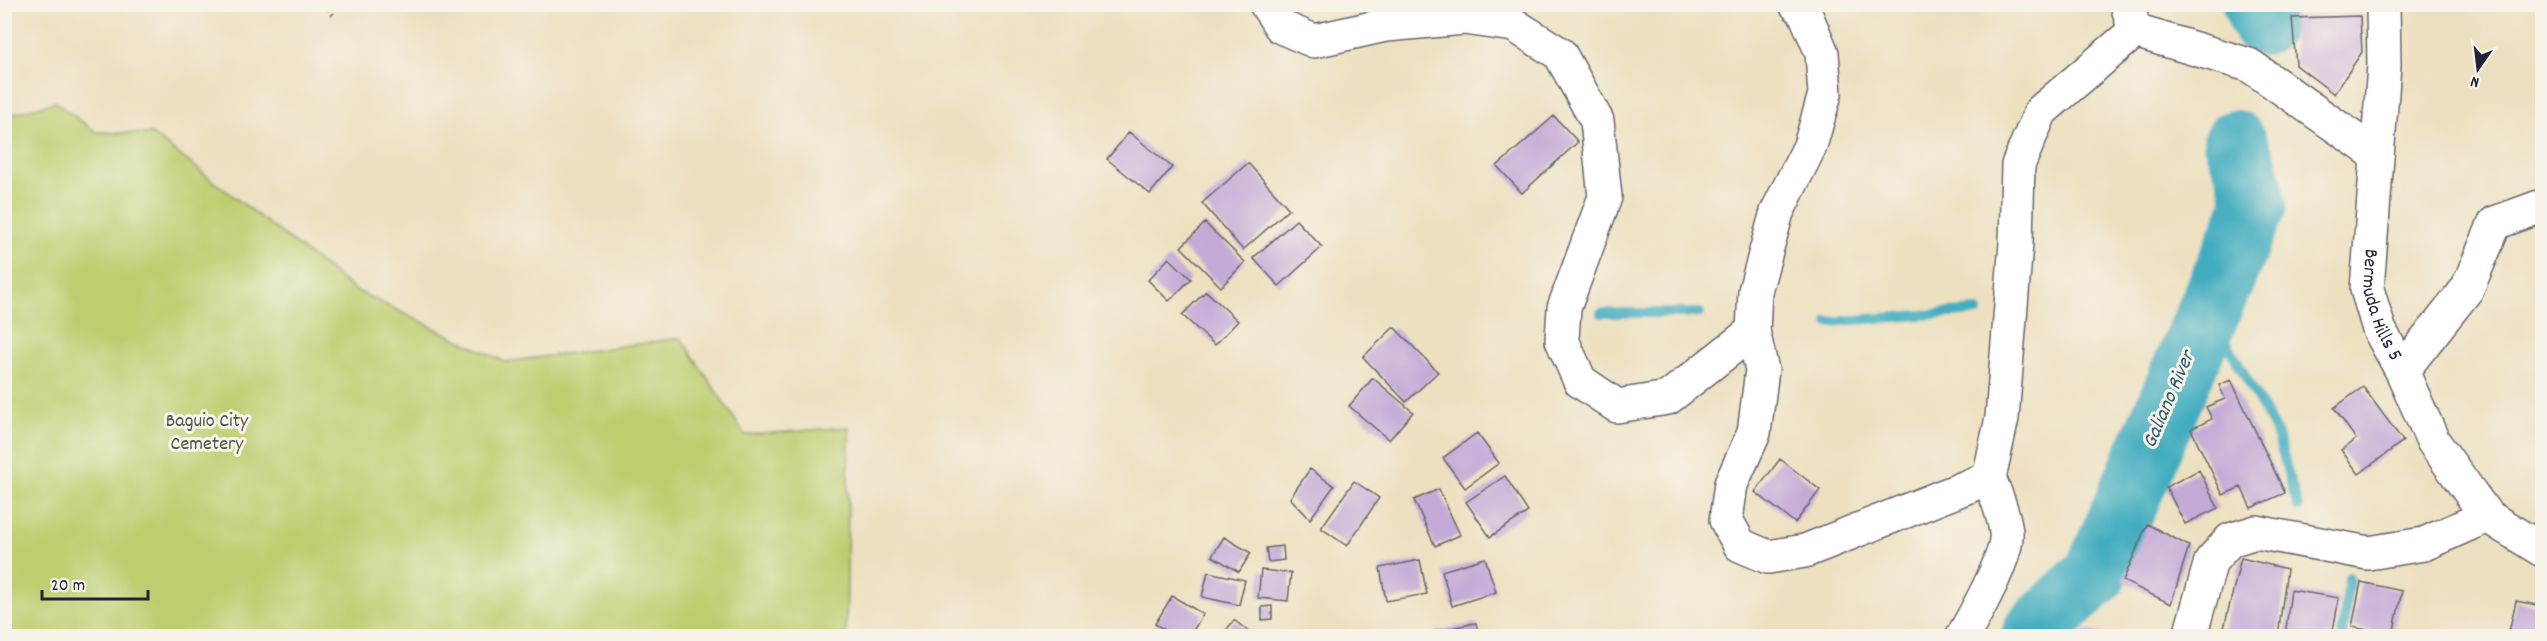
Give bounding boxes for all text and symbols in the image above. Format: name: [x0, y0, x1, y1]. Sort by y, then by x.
north arrow: [2448, 39, 2508, 99]
text: N: [2468, 69, 2482, 93]
street label: Bermuda Hills 5: [2353, 248, 2408, 367]
water label: Galiano River: [2136, 345, 2205, 453]
park label: Baguio City Cemetery: [166, 408, 249, 459]
scale bar: [42, 563, 148, 601]
text: 20 m: [51, 574, 85, 599]

